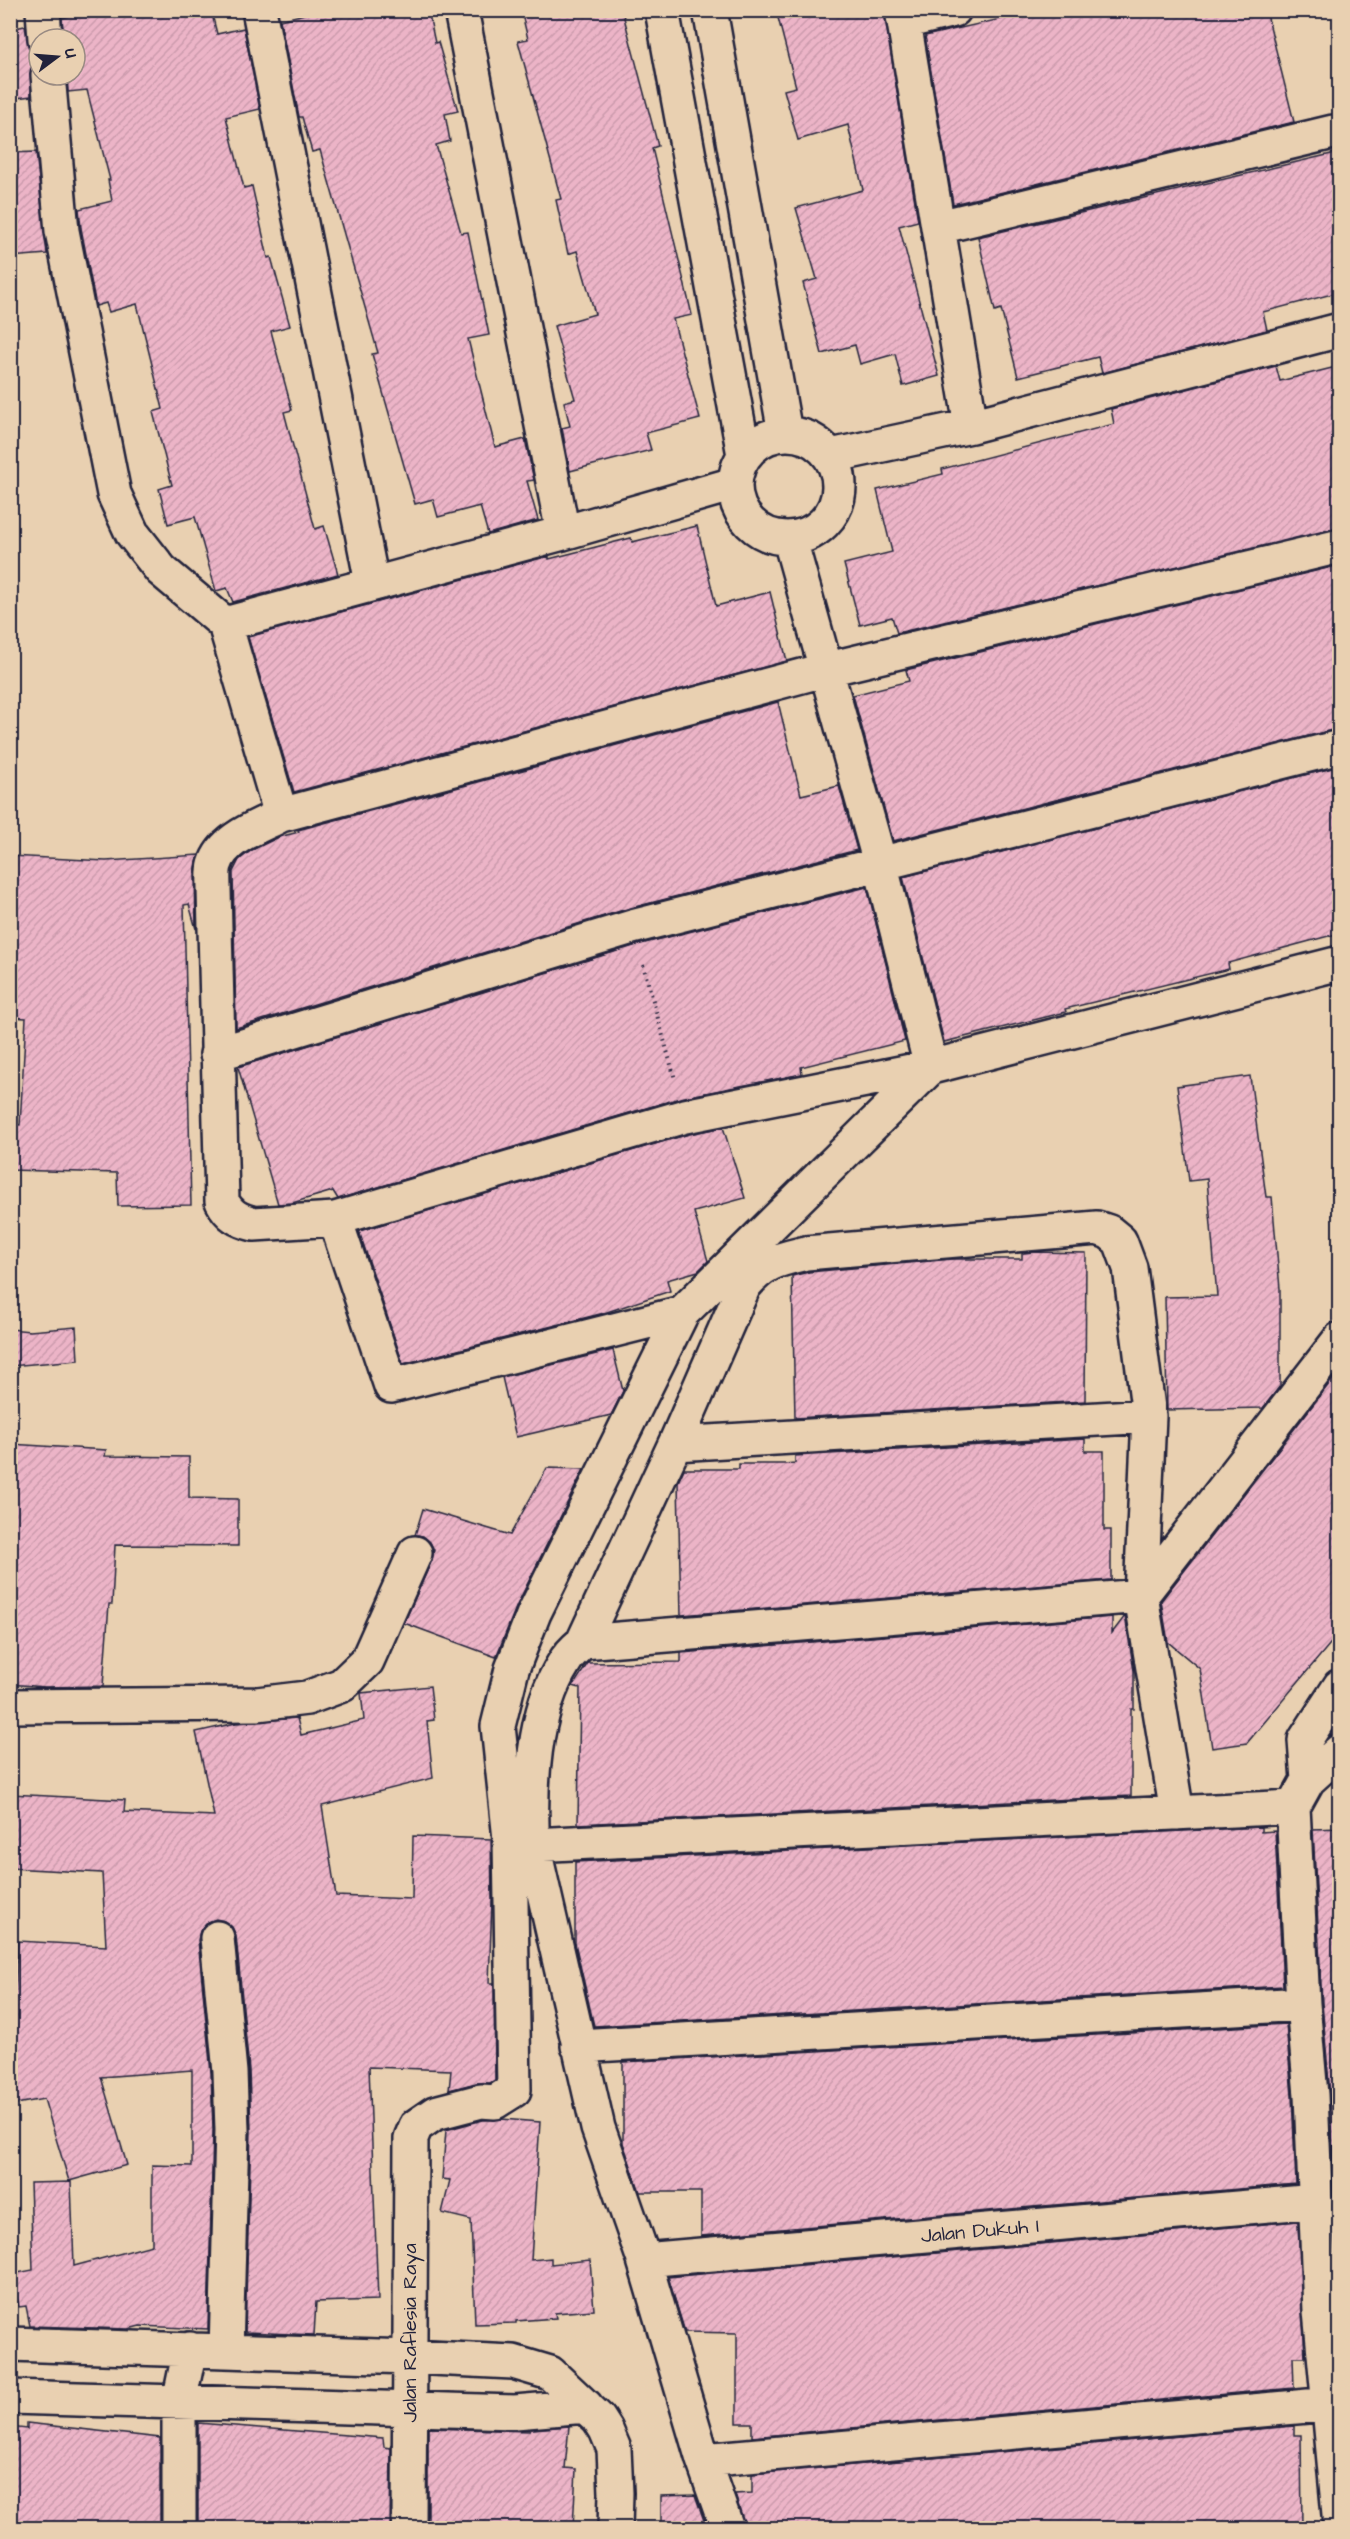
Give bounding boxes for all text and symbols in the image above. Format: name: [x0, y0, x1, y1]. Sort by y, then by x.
north arrow: [27, 27, 87, 87]
text: U: [59, 46, 82, 61]
street label: Jalan Dukuh I: [920, 2212, 1040, 2250]
street label: Jalan Raflesia Raya: [396, 2243, 425, 2423]

